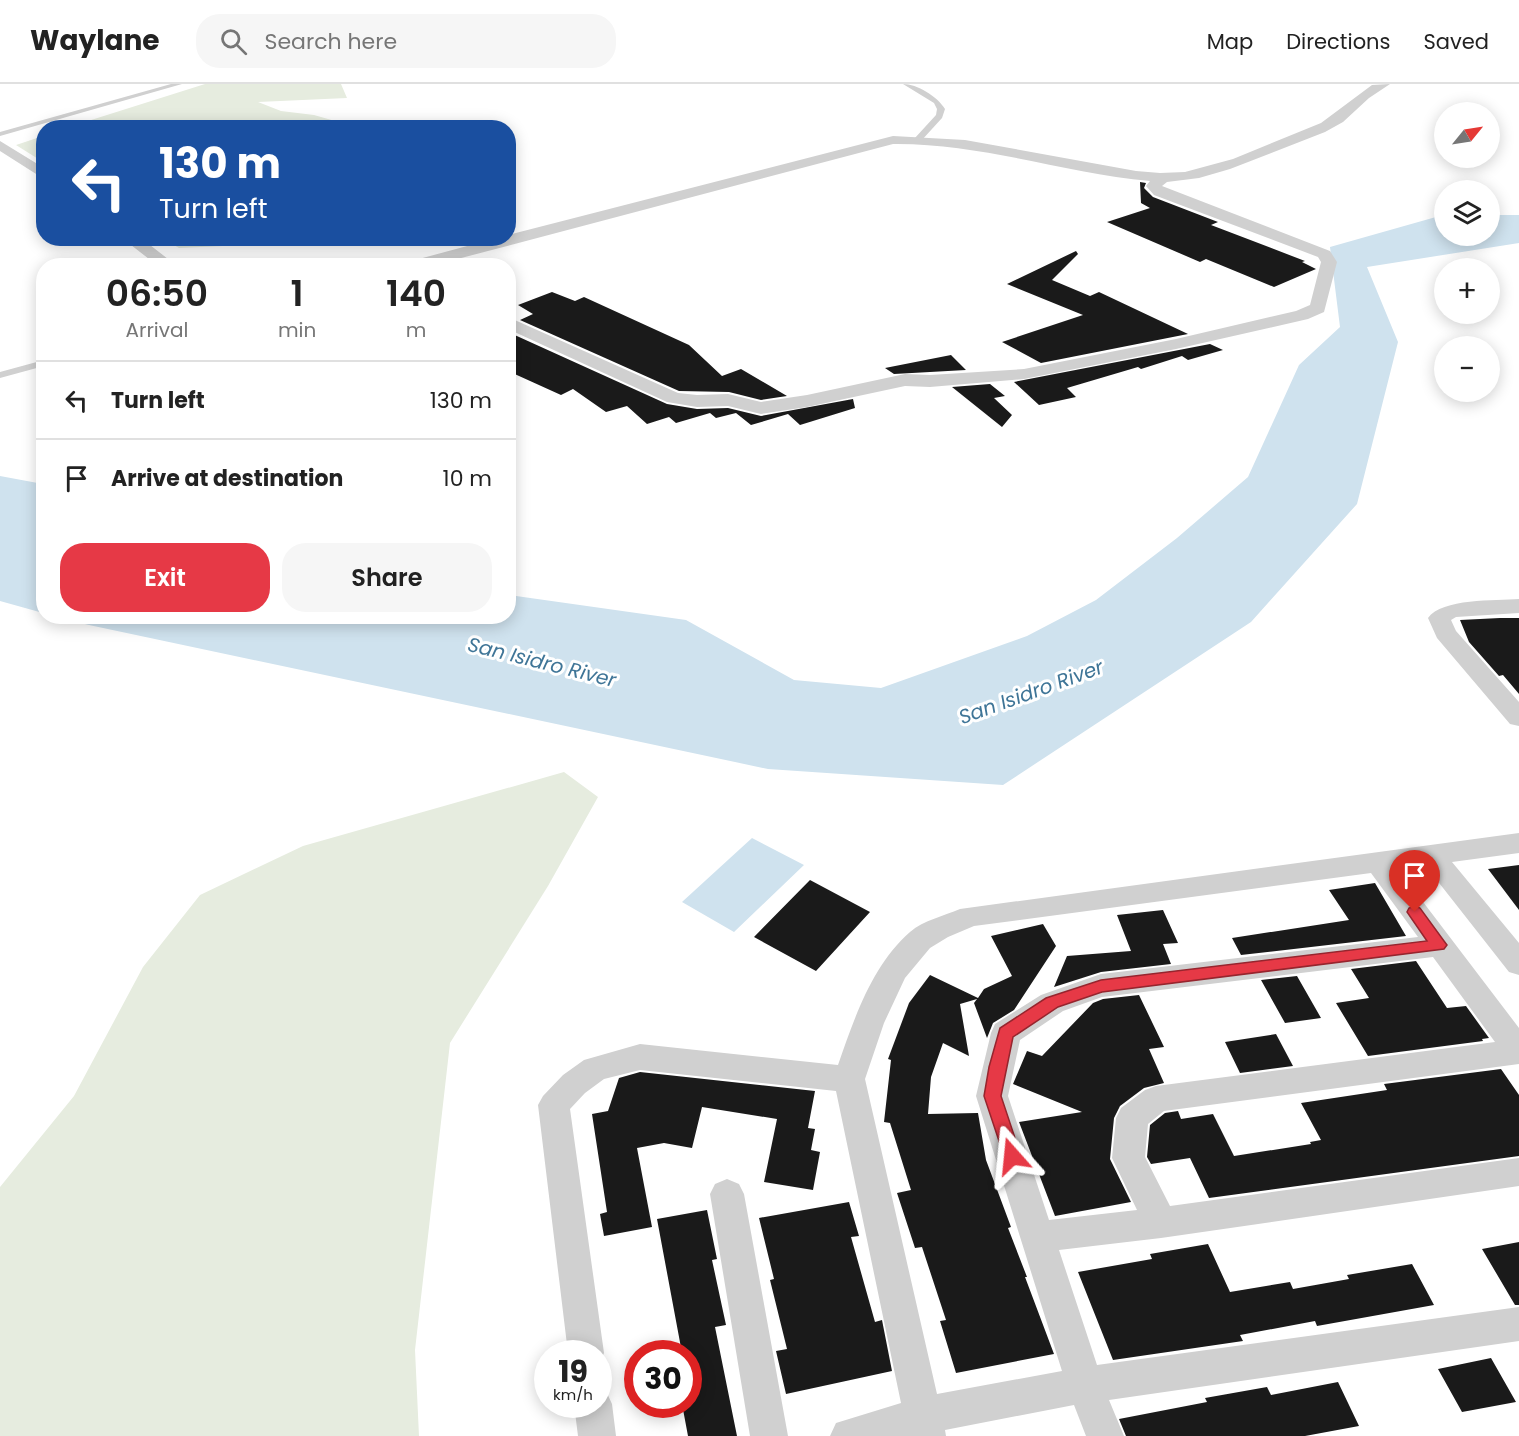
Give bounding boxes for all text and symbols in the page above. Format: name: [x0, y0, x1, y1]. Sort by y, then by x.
search box: [196, 14, 616, 68]
text: Waylane: [30, 21, 160, 60]
icon: search: [217, 25, 250, 58]
text: Search here: [265, 26, 397, 57]
text: Map: [1207, 27, 1253, 56]
text: Directions: [1286, 27, 1390, 56]
text: Saved: [1423, 27, 1489, 56]
north arrow: [1434, 102, 1500, 168]
map controls: [1434, 102, 1500, 402]
text: 130 m: [159, 134, 281, 193]
icon: left: [60, 144, 138, 222]
button: layers: [1434, 180, 1500, 246]
text: Turn left: [159, 190, 268, 227]
button: +: [1434, 258, 1500, 324]
text: 06:50: [106, 268, 208, 319]
text: 1: [291, 268, 304, 319]
text: 140: [386, 268, 446, 319]
text: Arrival: [125, 316, 188, 344]
text: min: [278, 316, 316, 344]
text: m: [406, 316, 426, 344]
button: −: [1434, 336, 1500, 402]
icon: left: [60, 384, 93, 417]
text: Turn left: [111, 385, 205, 416]
text: 130 m: [430, 385, 492, 416]
icon: arrive: [60, 462, 93, 495]
text: Arrive at destination: [111, 463, 343, 494]
text: 10 m: [443, 463, 492, 494]
button: Exit: [60, 543, 270, 612]
button: Share: [282, 543, 492, 612]
water label: San Isidro River: [465, 630, 620, 694]
water label: San Isidro River: [955, 653, 1108, 731]
pin: [1389, 850, 1440, 912]
icon: arrive: [1398, 859, 1431, 892]
position arrow: [980, 1124, 1044, 1188]
speed limit sign: 30: [624, 1340, 702, 1418]
text: 19: [558, 1350, 588, 1393]
text: km/h: [553, 1384, 593, 1405]

